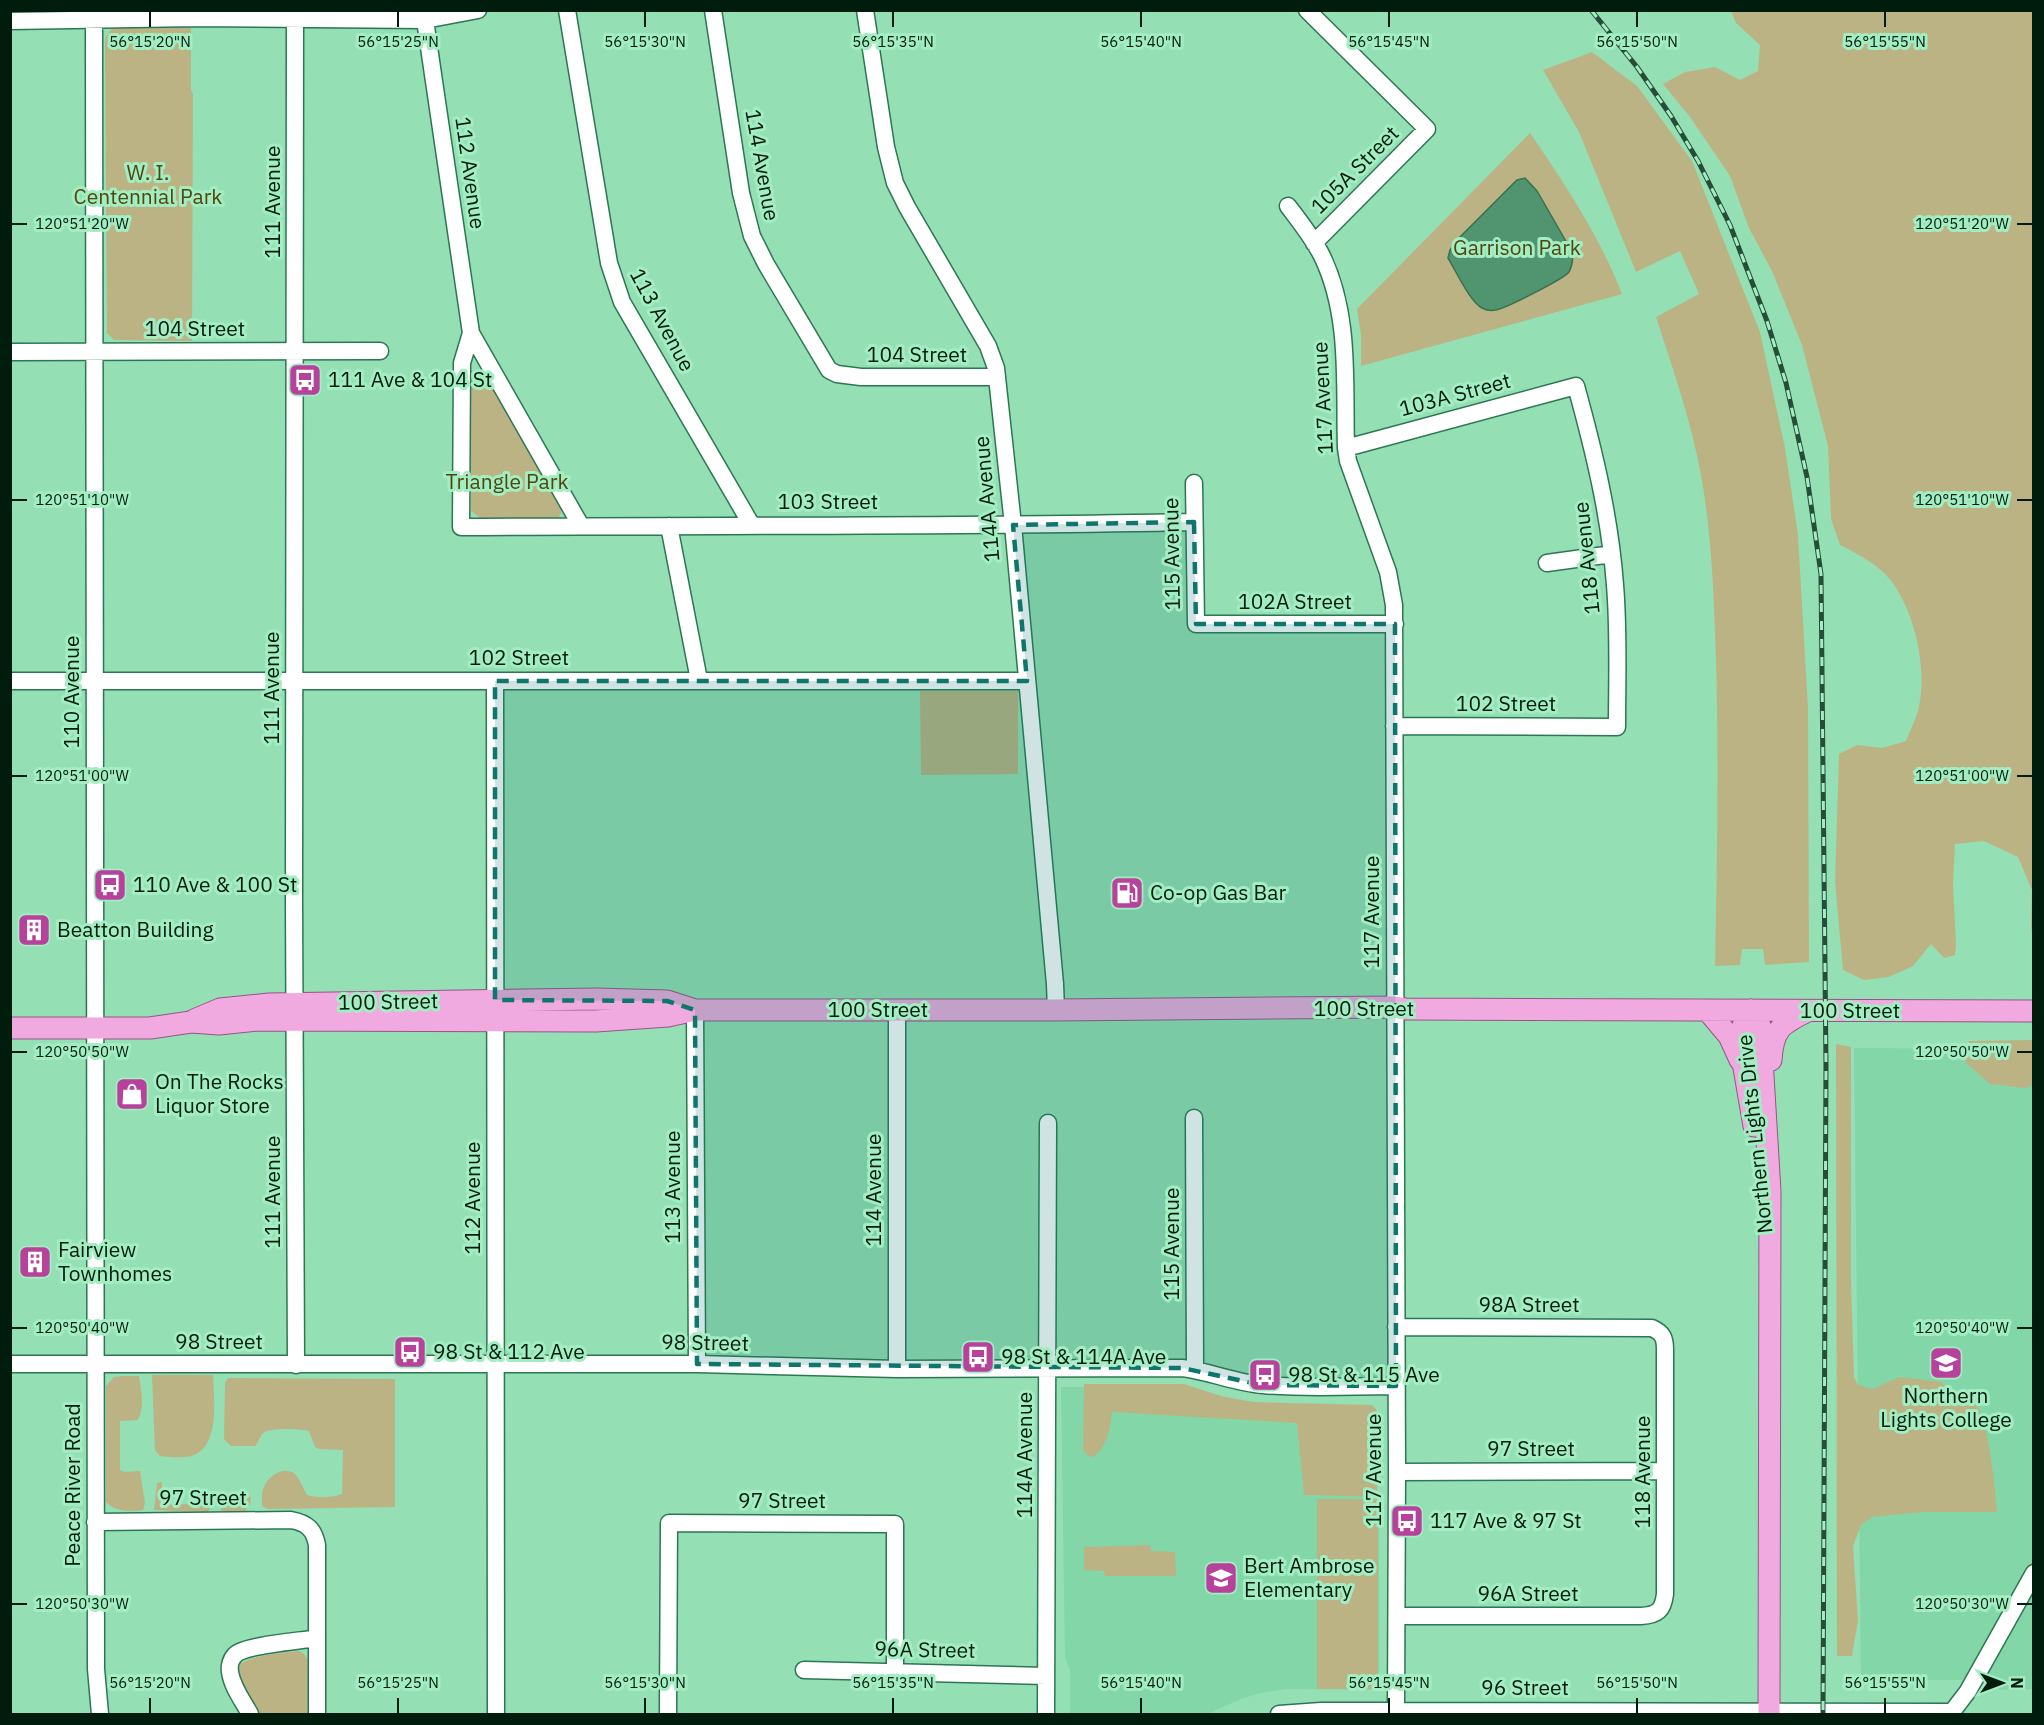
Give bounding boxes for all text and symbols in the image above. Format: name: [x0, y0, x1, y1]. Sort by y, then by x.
text: 56°15'20"N: [109, 32, 191, 51]
text: 56°15'25"N: [357, 32, 439, 51]
text: 56°15'30"N: [604, 32, 686, 51]
text: 56°15'35"N: [852, 32, 934, 51]
text: 56°15'40"N: [1100, 32, 1182, 51]
text: 56°15'45"N: [1348, 32, 1430, 51]
text: 56°15'50"N: [1596, 32, 1678, 51]
text: 56°15'55"N: [1844, 32, 1926, 51]
street label: 114 Avenue: [739, 107, 787, 223]
street label: 112 Avenue: [449, 115, 493, 231]
street label: 105A Street: [1304, 119, 1404, 219]
street label: 111 Avenue: [258, 146, 286, 258]
park label: W. I. Centennial Park: [74, 158, 222, 210]
text: 120°51'20"W: [35, 214, 129, 233]
text: 120°51'20"W: [1915, 214, 2009, 233]
park label: Garrison Park: [1453, 233, 1581, 261]
street label: 113 Avenue: [624, 263, 702, 376]
street label: 104 Street: [145, 314, 245, 342]
street label: 104 Street: [867, 340, 967, 368]
street label: 117 Avenue: [1305, 341, 1339, 455]
bus stop icon: 111 Ave & 104 St: [287, 362, 323, 398]
place label: 111 Ave & 104 St: [328, 365, 492, 393]
street label: 103A Street: [1396, 366, 1513, 422]
street label: 114A Avenue: [967, 435, 1005, 563]
park label: Triangle Park: [446, 467, 568, 495]
street label: 103 Street: [778, 487, 878, 515]
text: 120°51'10"W: [35, 490, 129, 509]
text: 120°51'10"W: [1915, 490, 2009, 509]
street label: 115 Avenue: [1156, 497, 1186, 611]
street label: 118 Avenue: [1566, 501, 1606, 616]
street label: 102A Street: [1238, 587, 1352, 615]
street label: 111 Avenue: [257, 632, 285, 744]
street label: 110 Avenue: [57, 636, 85, 748]
street label: 102 Street: [469, 643, 569, 671]
street label: 102 Street: [1456, 689, 1556, 717]
text: 120°51'00"W: [35, 766, 129, 785]
text: 120°51'00"W: [1915, 766, 2009, 785]
street label: 117 Avenue: [1357, 856, 1385, 968]
bus stop icon: 110 Ave & 100 St: [92, 867, 128, 903]
place label: 110 Ave & 100 St: [133, 870, 297, 898]
fuel station icon: Co-op Gas Bar: [1109, 875, 1145, 911]
place label: Co-op Gas Bar: [1150, 878, 1286, 906]
building icon: Beatton Building: [16, 912, 52, 948]
place label: Beatton Building: [57, 915, 214, 943]
street label: 100 Street: [338, 986, 438, 1016]
street label: 100 Street: [1314, 994, 1414, 1022]
street label: 100 Street: [828, 995, 928, 1023]
street label: 100 Street: [1800, 996, 1900, 1024]
street label: Northern Lights Drive: [1730, 1033, 1778, 1235]
text: 120°50'50"W: [35, 1042, 129, 1061]
text: 120°50'50"W: [1915, 1042, 2009, 1061]
place label: On The Rocks Liquor Store: [155, 1067, 284, 1119]
shop icon: On The Rocks Liquor Store: [114, 1076, 150, 1112]
street label: 113 Avenue: [658, 1131, 686, 1243]
street label: 114 Avenue: [859, 1134, 887, 1246]
street label: 111 Avenue: [258, 1136, 286, 1248]
street label: 112 Avenue: [458, 1142, 486, 1254]
street label: 115 Avenue: [1157, 1188, 1185, 1300]
place label: Fairview Townhomes: [58, 1235, 172, 1287]
building icon: Fairview Townhomes: [17, 1244, 53, 1280]
street label: 98A Street: [1478, 1290, 1580, 1318]
text: 120°50'40"W: [35, 1318, 129, 1337]
text: 120°50'40"W: [1915, 1318, 2009, 1337]
street label: 98 Street: [175, 1327, 263, 1355]
street label: 98 Street: [661, 1327, 749, 1357]
bus stop icon: 98 St & 112 Ave: [392, 1334, 428, 1370]
place label: 98 St & 112 Ave: [433, 1337, 585, 1365]
bus stop icon: 98 St & 114A Ave: [960, 1339, 996, 1375]
place label: 98 St & 114A Ave: [1001, 1342, 1166, 1370]
school or university icon: Northern Lights College: [1928, 1345, 1964, 1381]
bus stop icon: 98 St & 115 Ave: [1247, 1357, 1283, 1393]
place label: 98 St & 115 Ave: [1288, 1360, 1440, 1388]
place label: Northern Lights College: [1880, 1381, 2012, 1433]
street label: 114A Avenue: [1010, 1392, 1038, 1518]
street label: Peace River Road: [58, 1403, 86, 1567]
street label: 117 Avenue: [1359, 1414, 1387, 1526]
street label: 118 Avenue: [1628, 1416, 1656, 1528]
street label: 97 Street: [1487, 1434, 1575, 1462]
street label: 97 Street: [159, 1483, 247, 1511]
street label: 97 Street: [738, 1486, 826, 1514]
bus stop icon: 117 Ave & 97 St: [1389, 1503, 1425, 1539]
place label: 117 Ave & 97 St: [1430, 1506, 1582, 1534]
place label: Bert Ambrose Elementary: [1244, 1551, 1374, 1603]
school or university icon: Bert Ambrose Elementary: [1203, 1560, 1239, 1596]
street label: 96A Street: [1477, 1579, 1579, 1607]
text: 120°50'30"W: [35, 1594, 129, 1613]
text: 120°50'30"W: [1915, 1594, 2009, 1613]
street label: 96A Street: [874, 1634, 976, 1664]
north arrow: [1972, 1653, 2032, 1713]
text: 56°15'20"N: [109, 1673, 191, 1692]
text: 56°15'25"N: [357, 1673, 439, 1692]
text: 56°15'30"N: [604, 1673, 686, 1692]
text: 56°15'35"N: [852, 1673, 934, 1692]
text: 56°15'40"N: [1100, 1673, 1182, 1692]
text: 56°15'45"N: [1348, 1673, 1430, 1692]
street label: 96 Street: [1481, 1673, 1569, 1701]
text: 56°15'50"N: [1596, 1673, 1678, 1692]
text: 56°15'55"N: [1844, 1673, 1926, 1692]
text: N: [2007, 1677, 2027, 1689]

